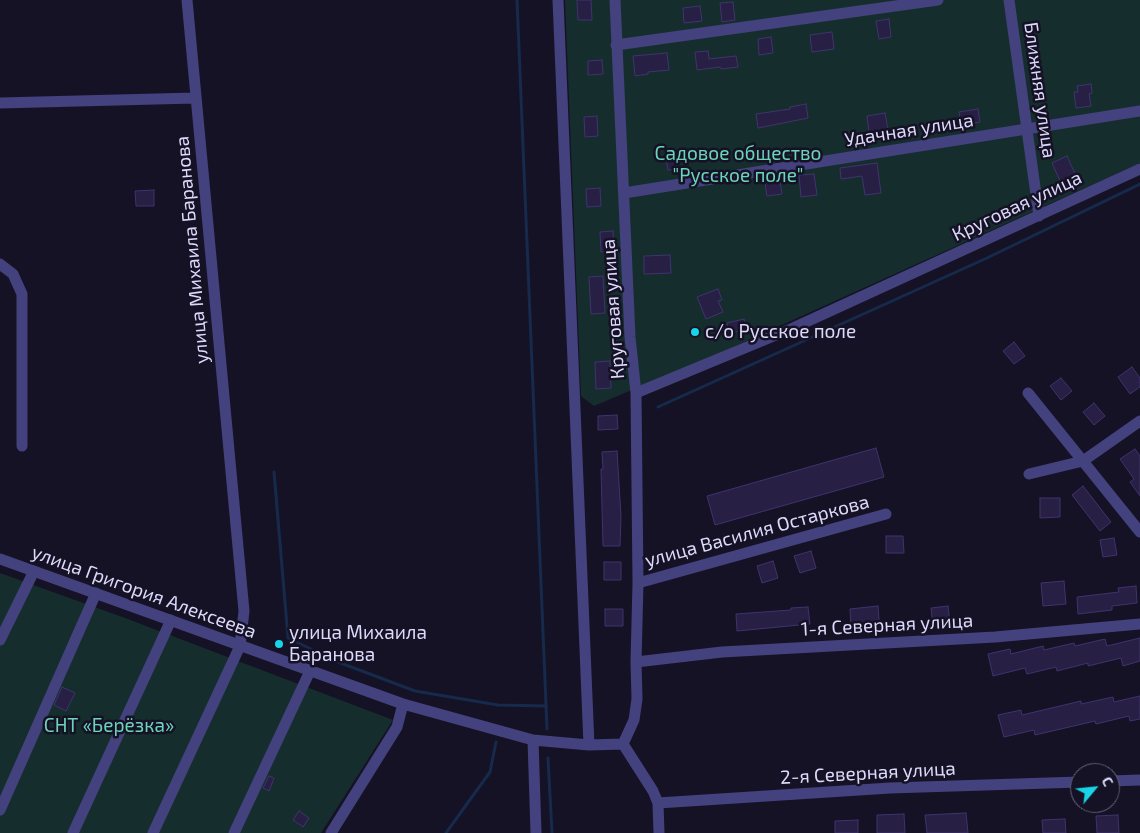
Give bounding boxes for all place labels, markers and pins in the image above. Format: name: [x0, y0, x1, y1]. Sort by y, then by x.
place label: с/о Русское поле: [705, 321, 856, 343]
marker: с/о Русское поле: [689, 326, 701, 338]
place label: улица Михаила Баранова: [289, 622, 427, 666]
marker: улица Михаила Баранова: [273, 638, 285, 650]

